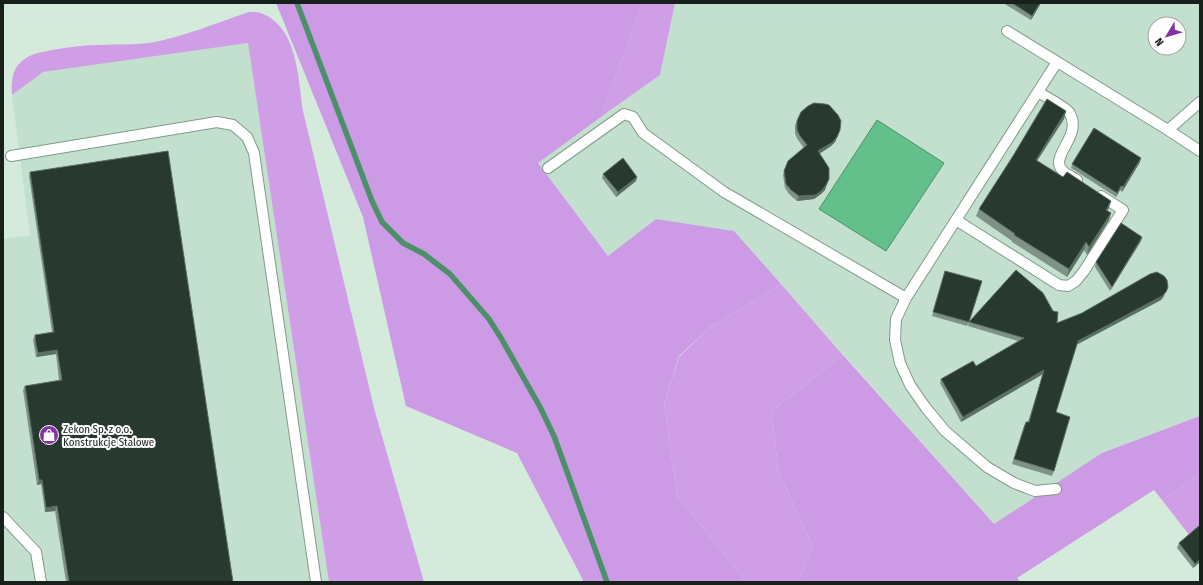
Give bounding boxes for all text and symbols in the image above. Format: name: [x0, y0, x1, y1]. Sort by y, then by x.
north arrow: [1147, 16, 1187, 56]
text: N: [1152, 35, 1167, 48]
place label: Zekon Sp. z o.o. Konstrukcje Stalowe: [63, 423, 154, 449]
shop icon: Zekon Sp. z o.o. Konstrukcje Stalowe: [38, 424, 60, 446]

